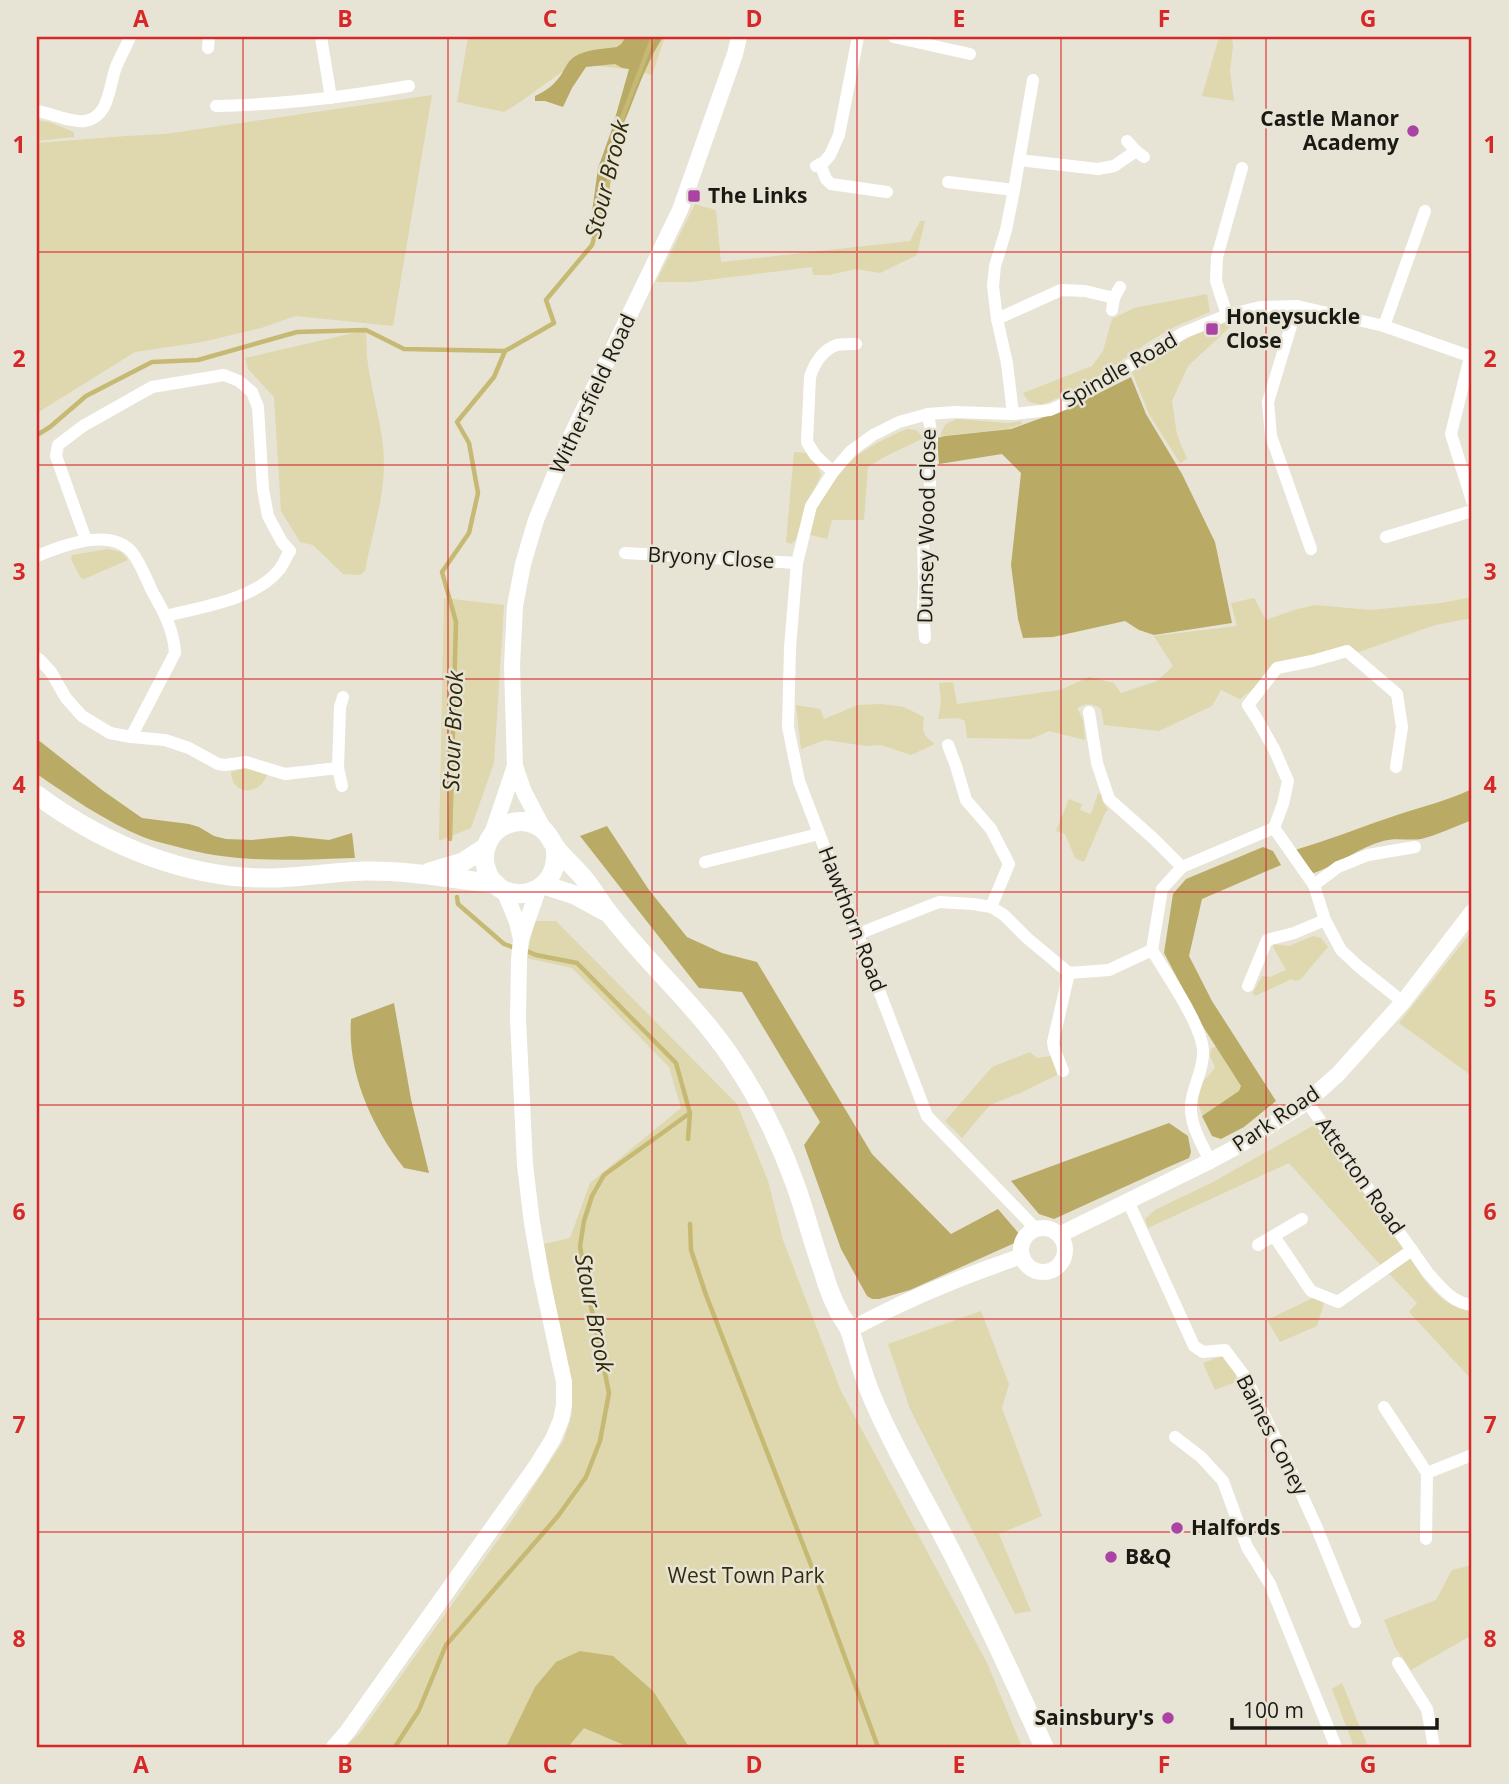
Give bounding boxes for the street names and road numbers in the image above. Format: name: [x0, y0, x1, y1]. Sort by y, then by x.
street label: Withersfield Road: [543, 309, 641, 478]
street label: Spindle Road: [1057, 325, 1182, 413]
street label: Dunsey Wood Close: [910, 428, 942, 624]
street label: Bryony Close: [647, 540, 775, 574]
street label: Hawthorn Road: [812, 842, 894, 995]
street label: Park Road: [1226, 1079, 1325, 1158]
street label: Atterton Road: [1310, 1111, 1412, 1240]
street label: Baines Coney: [1231, 1370, 1315, 1500]

